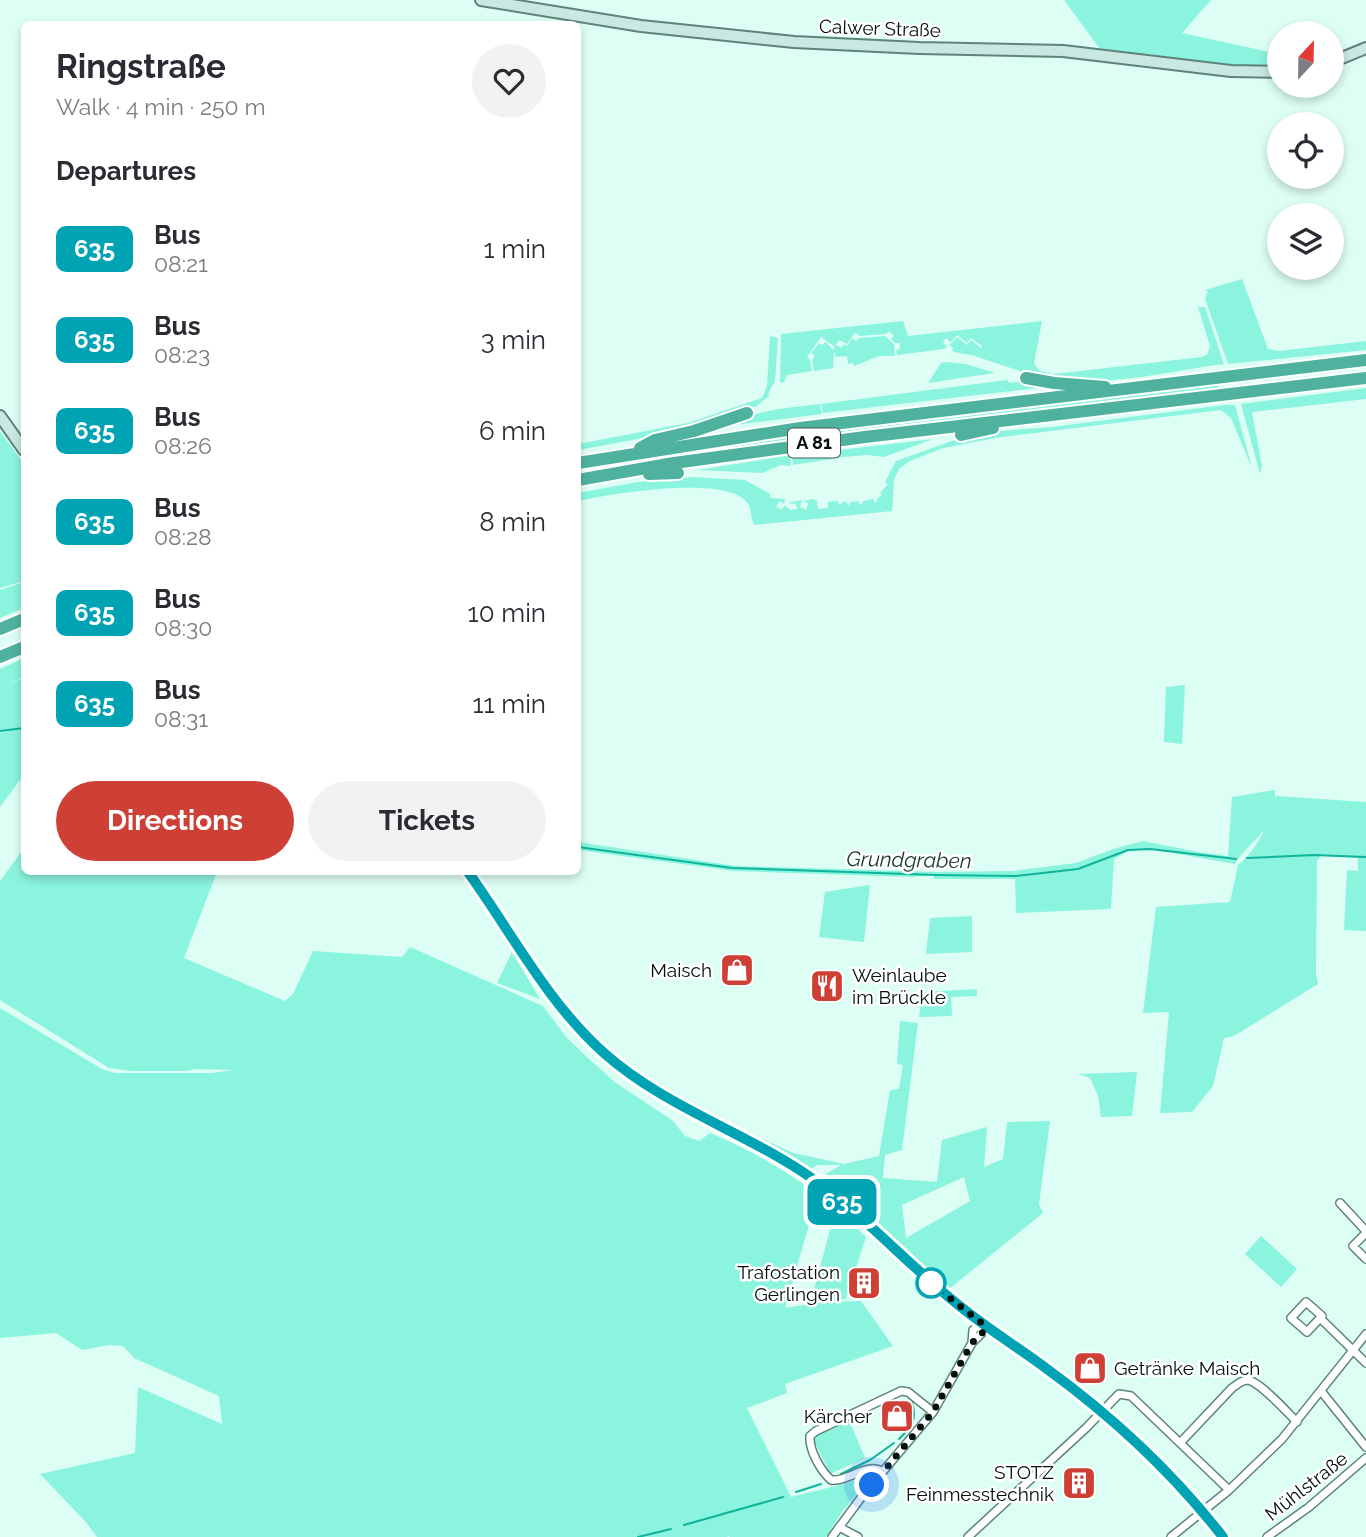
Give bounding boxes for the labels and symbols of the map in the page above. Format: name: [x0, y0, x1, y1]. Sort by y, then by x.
street label: Calwer Straße: [819, 15, 941, 41]
north arrow: [1267, 21, 1344, 98]
road number: A 81: [788, 428, 840, 458]
water label: Grundgraben: [846, 846, 972, 873]
shop icon: Maisch: [718, 951, 756, 989]
place label: Maisch: [650, 959, 712, 981]
place label: Weinlaube im Brückle: [852, 964, 947, 1008]
restaurant icon: Weinlaube im Brückle: [808, 967, 846, 1005]
line badge: 635: [802, 1179, 882, 1225]
place label: Trafostation Gerlingen: [737, 1261, 840, 1305]
building icon: Trafostation Gerlingen: [845, 1264, 883, 1302]
unlabelled marker: [916, 1268, 946, 1298]
shop icon: Getränke Maisch: [1071, 1349, 1109, 1387]
place label: Getränke Maisch: [1114, 1357, 1260, 1379]
shop icon: Kärcher: [878, 1397, 916, 1435]
place label: Kärcher: [804, 1405, 872, 1427]
street label: Mühlstraße: [1260, 1447, 1352, 1525]
place label: STOTZ Feinmesstechnik: [906, 1461, 1054, 1505]
building icon: STOTZ Feinmesstechnik: [1060, 1464, 1098, 1502]
your location: [854, 1467, 889, 1502]

